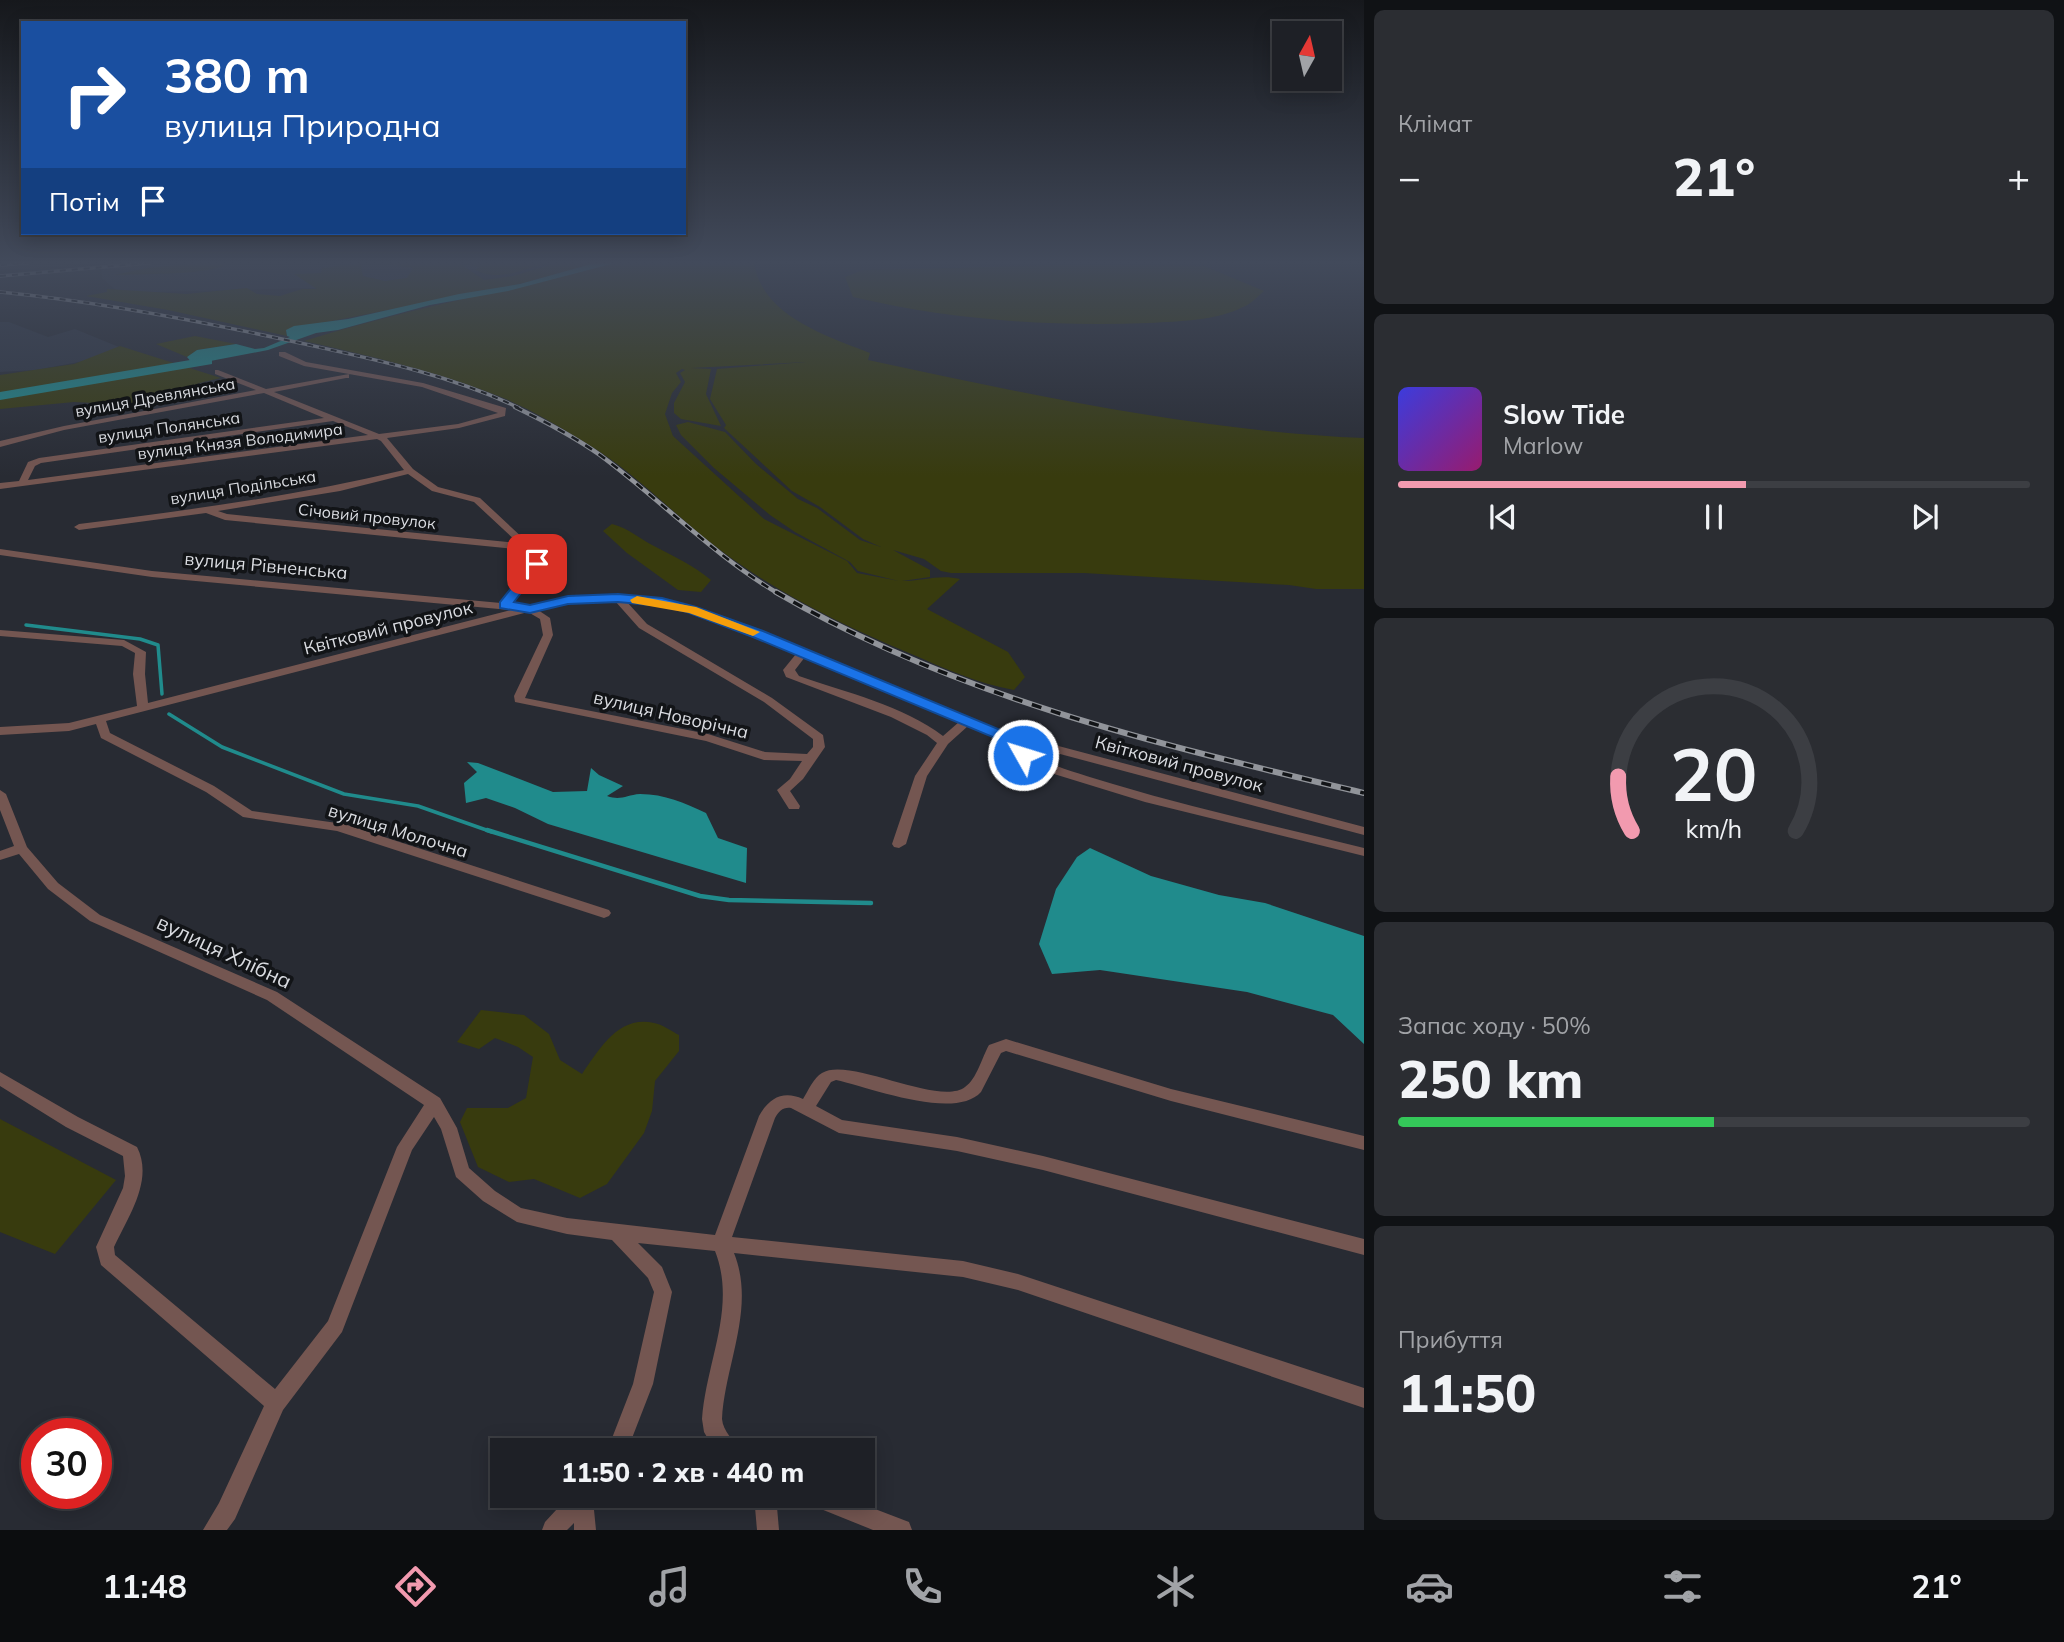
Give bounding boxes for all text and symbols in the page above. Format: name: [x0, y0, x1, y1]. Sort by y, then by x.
north arrow: [1272, 21, 1342, 91]
map controls: [1272, 21, 1342, 91]
text: 380 m: [164, 44, 310, 105]
icon: right: [49, 49, 140, 140]
text: вулиця Природна: [164, 105, 441, 145]
text: Клімат: [1398, 109, 1472, 138]
text: 21°: [1673, 144, 1755, 209]
text: −: [1398, 153, 1421, 201]
text: +: [2007, 153, 2030, 201]
icon: arrive: [134, 182, 172, 220]
text: Потім: [49, 185, 120, 218]
street label: вулиця Древлянська: [73, 373, 237, 421]
text: Slow Tide: [1503, 398, 1625, 431]
street label: вулиця Полянська: [97, 407, 241, 447]
street label: вулиця Князя Володимира: [136, 418, 344, 464]
text: Marlow: [1503, 431, 1583, 460]
street label: вулиця Подільська: [169, 466, 317, 508]
icon: previous: [1484, 498, 1522, 536]
icon: pause: [1695, 498, 1733, 536]
icon: next: [1906, 498, 1944, 536]
street label: Січовий провулок: [297, 499, 437, 533]
pin: [507, 534, 567, 594]
icon: arrive: [518, 545, 556, 583]
street label: вулиця Рівненська: [184, 547, 348, 584]
street label: Квітковий провулок: [301, 595, 475, 660]
street label: вулиця Новорічна: [591, 686, 751, 744]
position arrow: [986, 718, 1060, 792]
text: 20: [1670, 728, 1758, 819]
street label: Квітковий провулок: [1093, 730, 1266, 797]
street label: вулиця Молочна: [326, 798, 471, 863]
text: km/h: [1686, 813, 1742, 844]
street label: вулиця Хлібна: [153, 908, 296, 994]
text: Запас ходу · 50%: [1398, 1011, 1591, 1040]
text: 250 km: [1398, 1046, 1583, 1111]
text: Прибуття: [1398, 1325, 1503, 1354]
text: 11:50: [1398, 1360, 1536, 1425]
speed limit sign: 30: [21, 1418, 112, 1509]
text: 11:50 · 2 хв · 440 m: [561, 1456, 804, 1489]
icon: directions: [391, 1562, 440, 1611]
icon: music: [645, 1562, 694, 1611]
icon: phone: [898, 1562, 947, 1611]
icon: climate: [1151, 1562, 1200, 1611]
icon: car: [1405, 1562, 1454, 1611]
icon: filters: [1658, 1562, 1707, 1611]
text: 11:48: [102, 1566, 187, 1606]
text: 21°: [1911, 1566, 1962, 1606]

